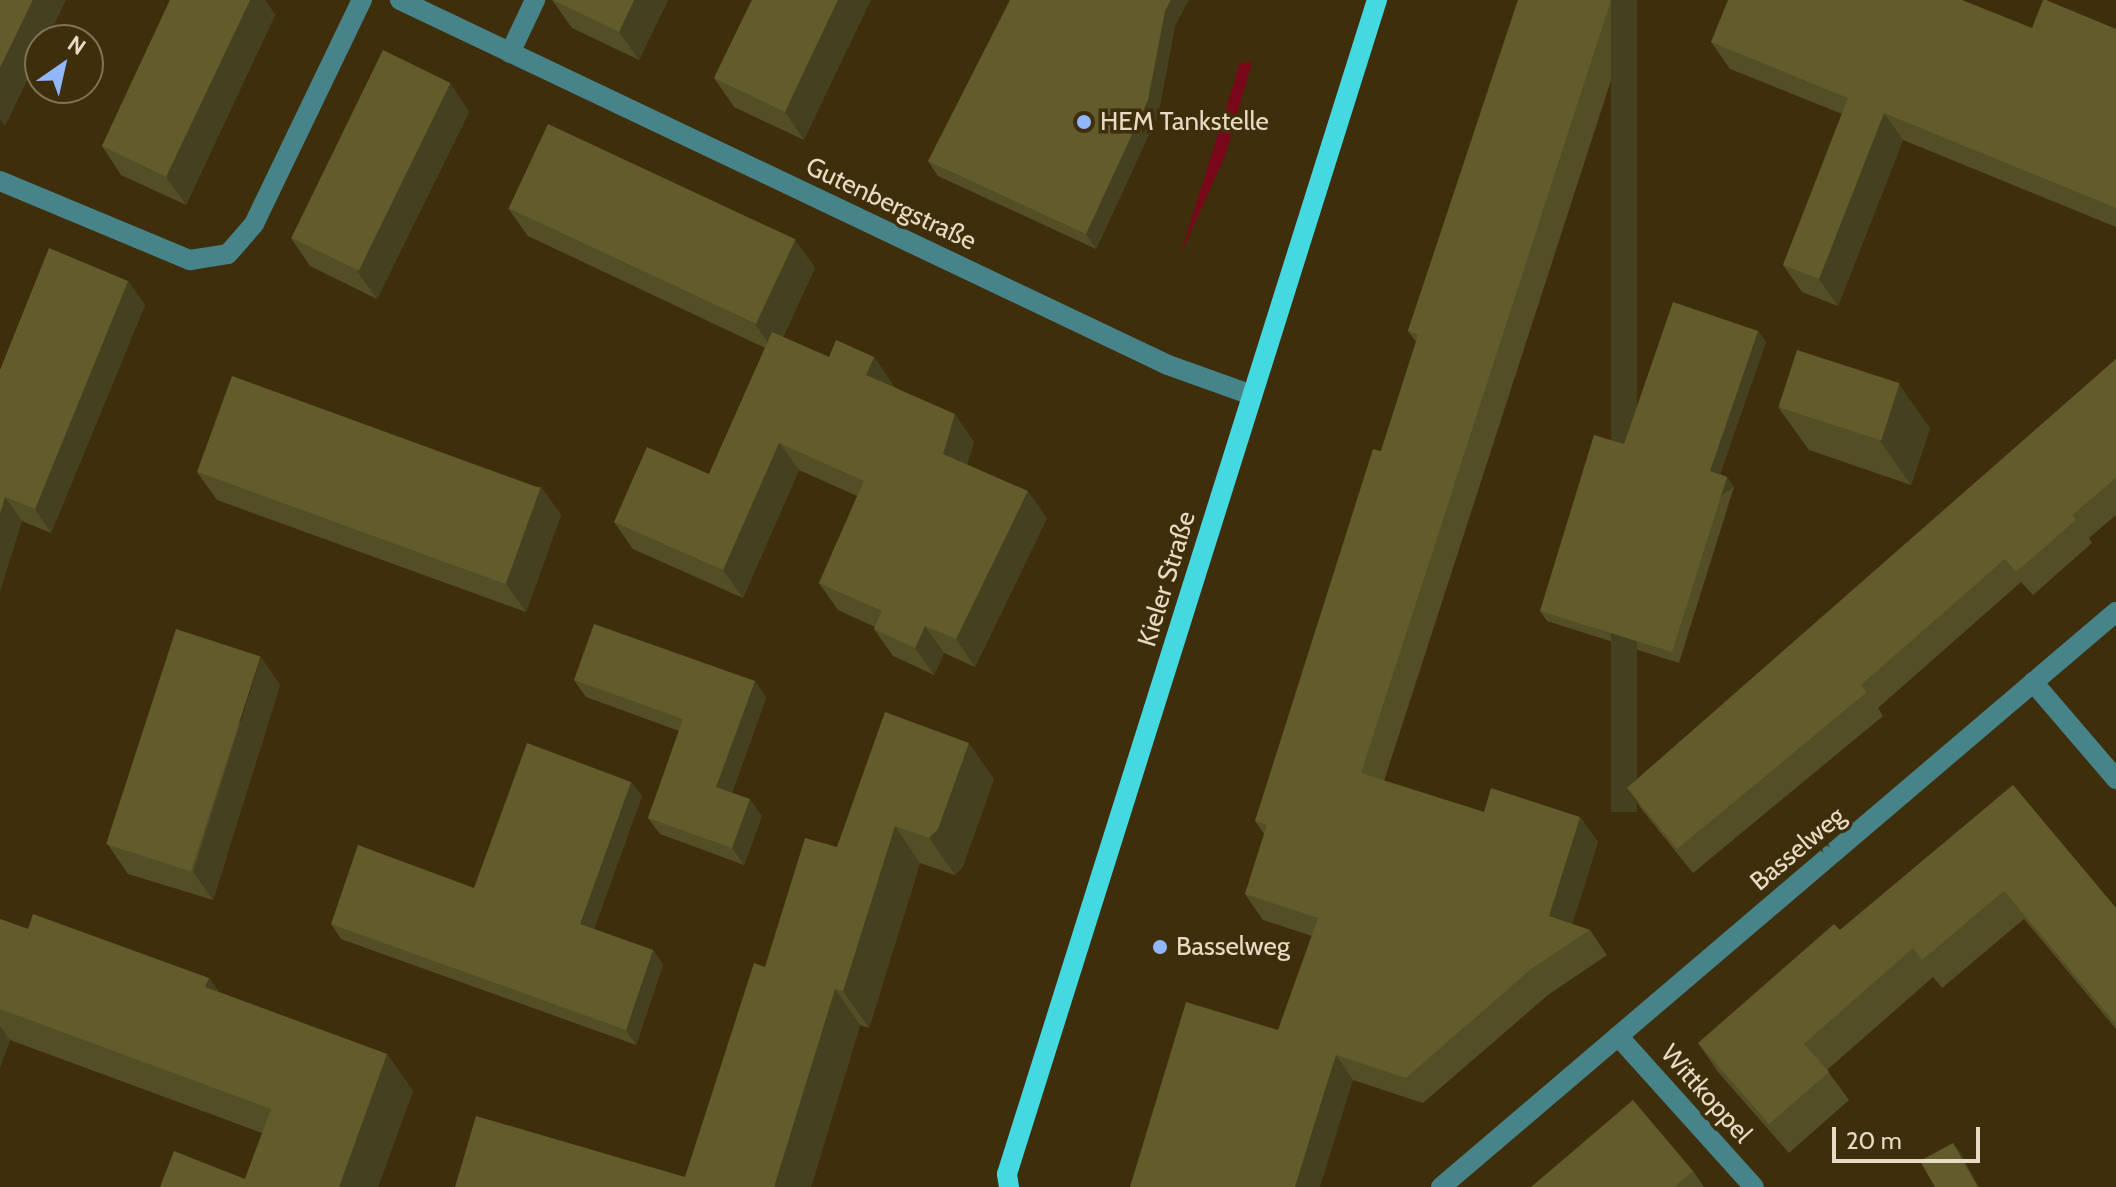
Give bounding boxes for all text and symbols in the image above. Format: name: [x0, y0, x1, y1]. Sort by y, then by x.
north arrow: [24, 24, 104, 104]
text: N: [63, 30, 91, 61]
place label: HEM Tankstelle: [1100, 106, 1269, 138]
marker: HEM Tankstelle: [1075, 113, 1093, 131]
street label: Gutenbergstraße: [801, 151, 981, 257]
street label: Kieler Straße: [1132, 508, 1202, 650]
street label: Basselweg: [1744, 800, 1852, 898]
place label: Basselweg: [1176, 931, 1290, 963]
marker: Basselweg: [1151, 938, 1169, 956]
street label: Wittkoppel: [1654, 1038, 1758, 1150]
scale bar: [1836, 1111, 1984, 1161]
text: 20 m: [1846, 1126, 1902, 1155]

